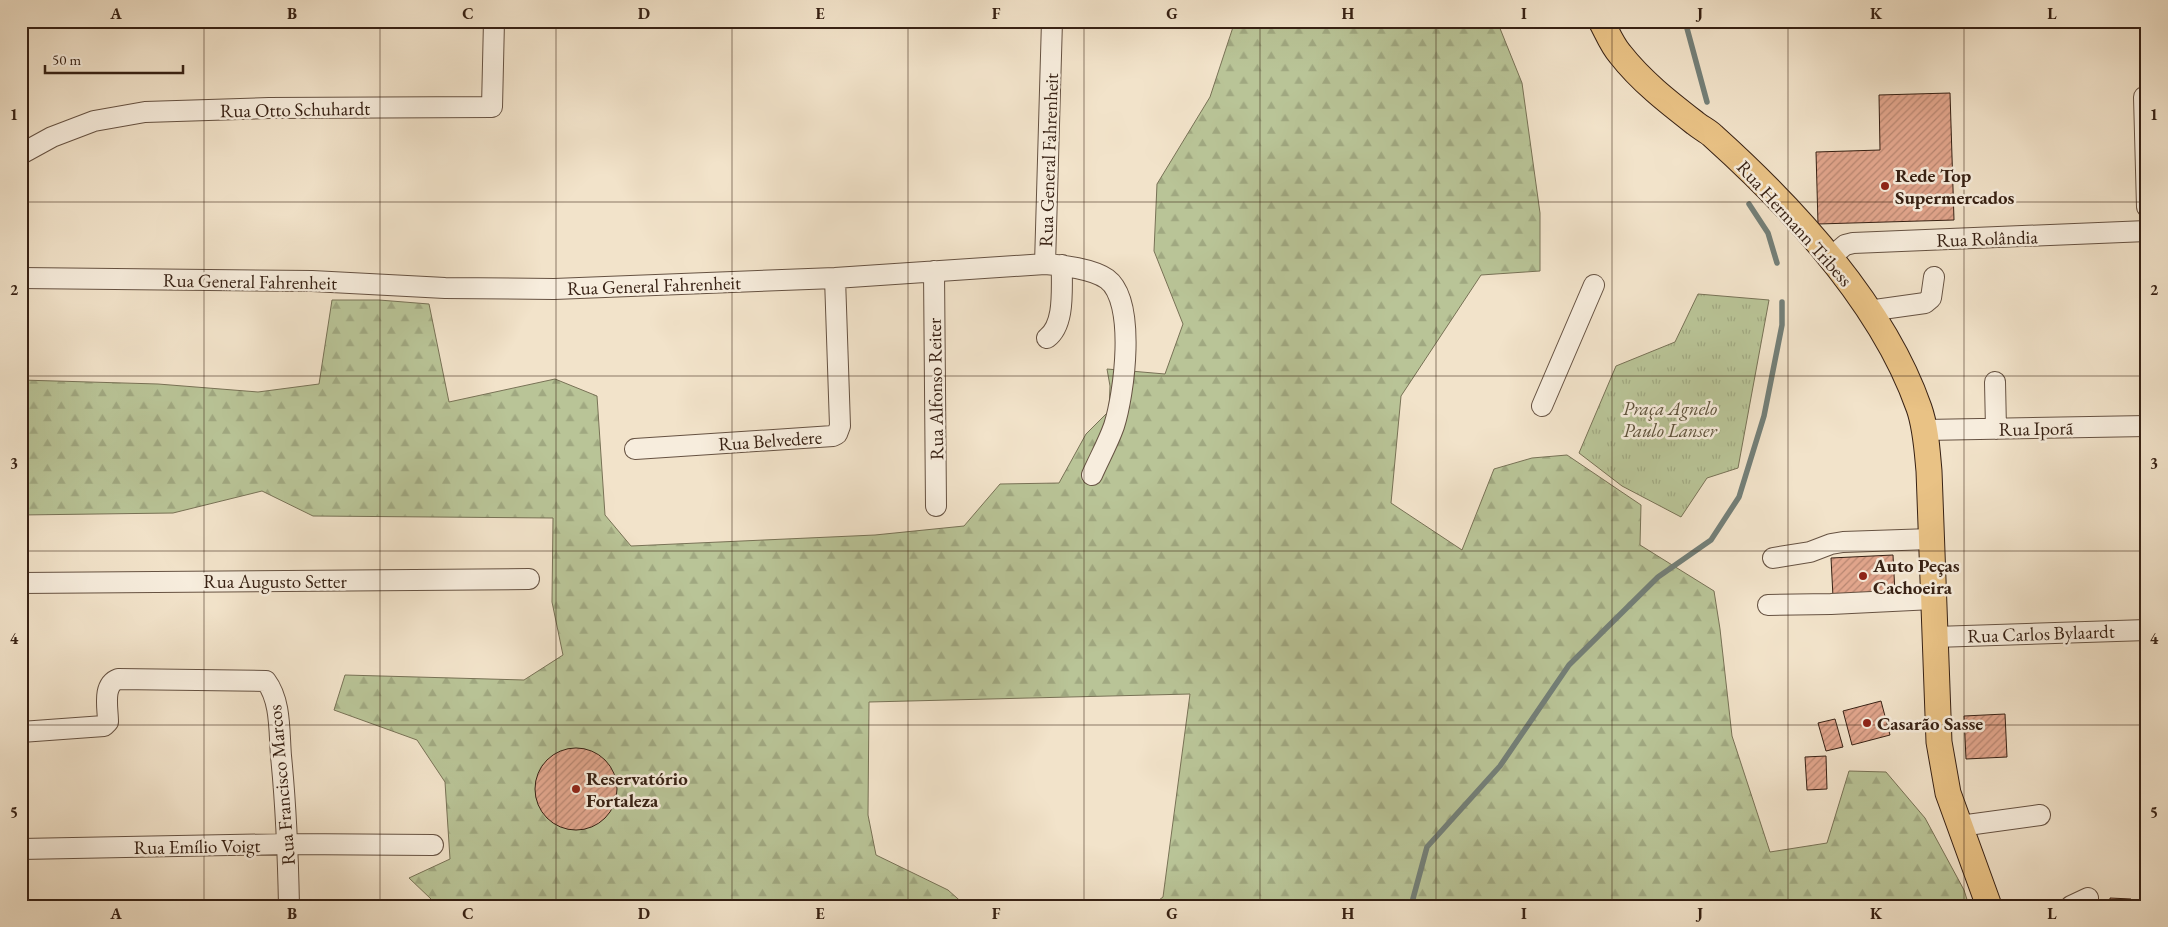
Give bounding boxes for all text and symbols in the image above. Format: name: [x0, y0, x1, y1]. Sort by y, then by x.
text: A: [109, 3, 122, 24]
text: B: [287, 3, 297, 24]
text: C: [462, 3, 474, 24]
text: D: [638, 3, 650, 24]
text: E: [815, 3, 825, 24]
text: F: [992, 3, 1001, 24]
text: G: [1166, 3, 1178, 24]
text: H: [1342, 3, 1355, 24]
text: I: [1521, 3, 1527, 24]
text: J: [1695, 3, 1703, 24]
text: K: [1870, 3, 1883, 24]
text: L: [2047, 3, 2057, 24]
scale bar: [45, 42, 182, 74]
text: 50 m: [52, 50, 81, 69]
street label: Rua General Fahrenheit: [1033, 73, 1064, 247]
street label: Rua Otto Schuhardt: [220, 96, 370, 123]
text: 1: [10, 104, 18, 125]
text: 1: [2150, 104, 2158, 125]
street label: Rua Hermann Tribess: [1731, 155, 1858, 292]
place label: Rede Top Supermercados: [1895, 163, 2015, 210]
marker: Rede Top Supermercados: [1879, 180, 1891, 192]
street label: Rua Rolândia: [1936, 224, 2039, 253]
street label: Rua General Fahrenheit: [163, 267, 337, 296]
street label: Rua General Fahrenheit: [567, 270, 741, 301]
text: 2: [10, 279, 19, 300]
text: 2: [2150, 279, 2159, 300]
street label: Rua Alfonso Reiter: [922, 317, 949, 460]
park label: Praça Agnelo Paulo Lanser: [1623, 396, 1718, 443]
street label: Rua Iporã: [1998, 415, 2074, 442]
street label: Rua Belvedere: [717, 424, 823, 457]
text: 3: [10, 453, 18, 474]
text: 3: [2150, 453, 2158, 474]
place label: Auto Peças Cachoeira: [1872, 553, 1960, 600]
street label: Rua Augusto Setter: [203, 569, 347, 594]
marker: Auto Peças Cachoeira: [1857, 570, 1869, 582]
street label: Rua Carlos Bylaardt: [1967, 618, 2115, 649]
text: 4: [10, 628, 19, 649]
text: 4: [2150, 628, 2159, 649]
street label: Rua Francisco Marcos: [262, 704, 301, 866]
place label: Casarão Sasse: [1877, 711, 1983, 736]
marker: Casarão Sasse: [1861, 717, 1873, 729]
place label: Reservatório Fortaleza: [586, 766, 688, 813]
marker: Reservatório Fortaleza: [570, 783, 582, 795]
text: 5: [10, 802, 18, 823]
text: 5: [2150, 802, 2158, 823]
street label: Rua Emílio Voigt: [133, 833, 261, 860]
text: A: [109, 903, 122, 924]
text: B: [287, 903, 297, 924]
text: C: [462, 903, 474, 924]
text: D: [638, 903, 650, 924]
text: E: [815, 903, 825, 924]
text: F: [992, 903, 1001, 924]
text: G: [1166, 903, 1178, 924]
text: H: [1342, 903, 1355, 924]
text: I: [1521, 903, 1527, 924]
text: J: [1695, 903, 1703, 924]
text: K: [1870, 903, 1883, 924]
text: L: [2047, 903, 2057, 924]

